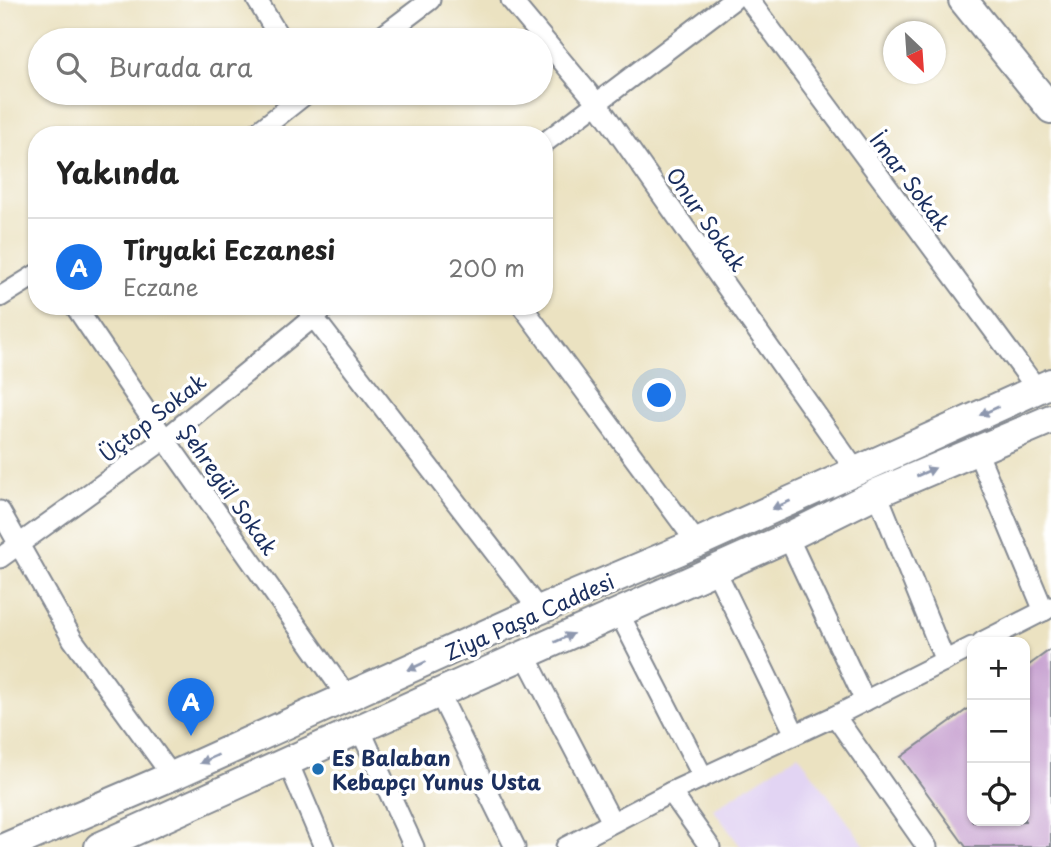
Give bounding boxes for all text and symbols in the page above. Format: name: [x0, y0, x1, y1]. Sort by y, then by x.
north arrow: [883, 21, 946, 84]
search box: [28, 28, 553, 105]
text: Burada ara: [108, 47, 252, 86]
icon: search: [52, 48, 90, 86]
street label: İmar Sokak: [863, 125, 959, 237]
text: Yakında: [56, 149, 179, 194]
street label: Onur Sokak: [659, 160, 755, 278]
text: Tiryaki Eczanesi: [123, 230, 335, 269]
text: A: [70, 250, 88, 285]
text: 200 m: [448, 250, 525, 285]
text: Eczane: [123, 269, 199, 304]
street label: Üçtop Sokak: [92, 365, 212, 469]
your location: [642, 378, 676, 412]
one-way arrow: [979, 405, 999, 417]
street label: Şehregül Sokak: [172, 417, 286, 561]
one-way arrow: [916, 466, 937, 477]
one-way arrow: [771, 499, 791, 511]
street label: Ziya Paşa Caddesi: [439, 564, 619, 668]
one-way arrow: [553, 632, 574, 643]
map controls: [967, 637, 1030, 826]
button: +: [967, 637, 1030, 700]
one-way arrow: [406, 661, 427, 672]
pin: A: [168, 678, 214, 736]
button: −: [967, 700, 1030, 763]
place label: Es Balaban Kebapçı Yunus Usta: [332, 741, 541, 797]
one-way arrow: [199, 753, 219, 765]
marker: Es Balaban Kebapçı Yunus Usta: [310, 761, 326, 777]
button: locate: [967, 763, 1030, 826]

